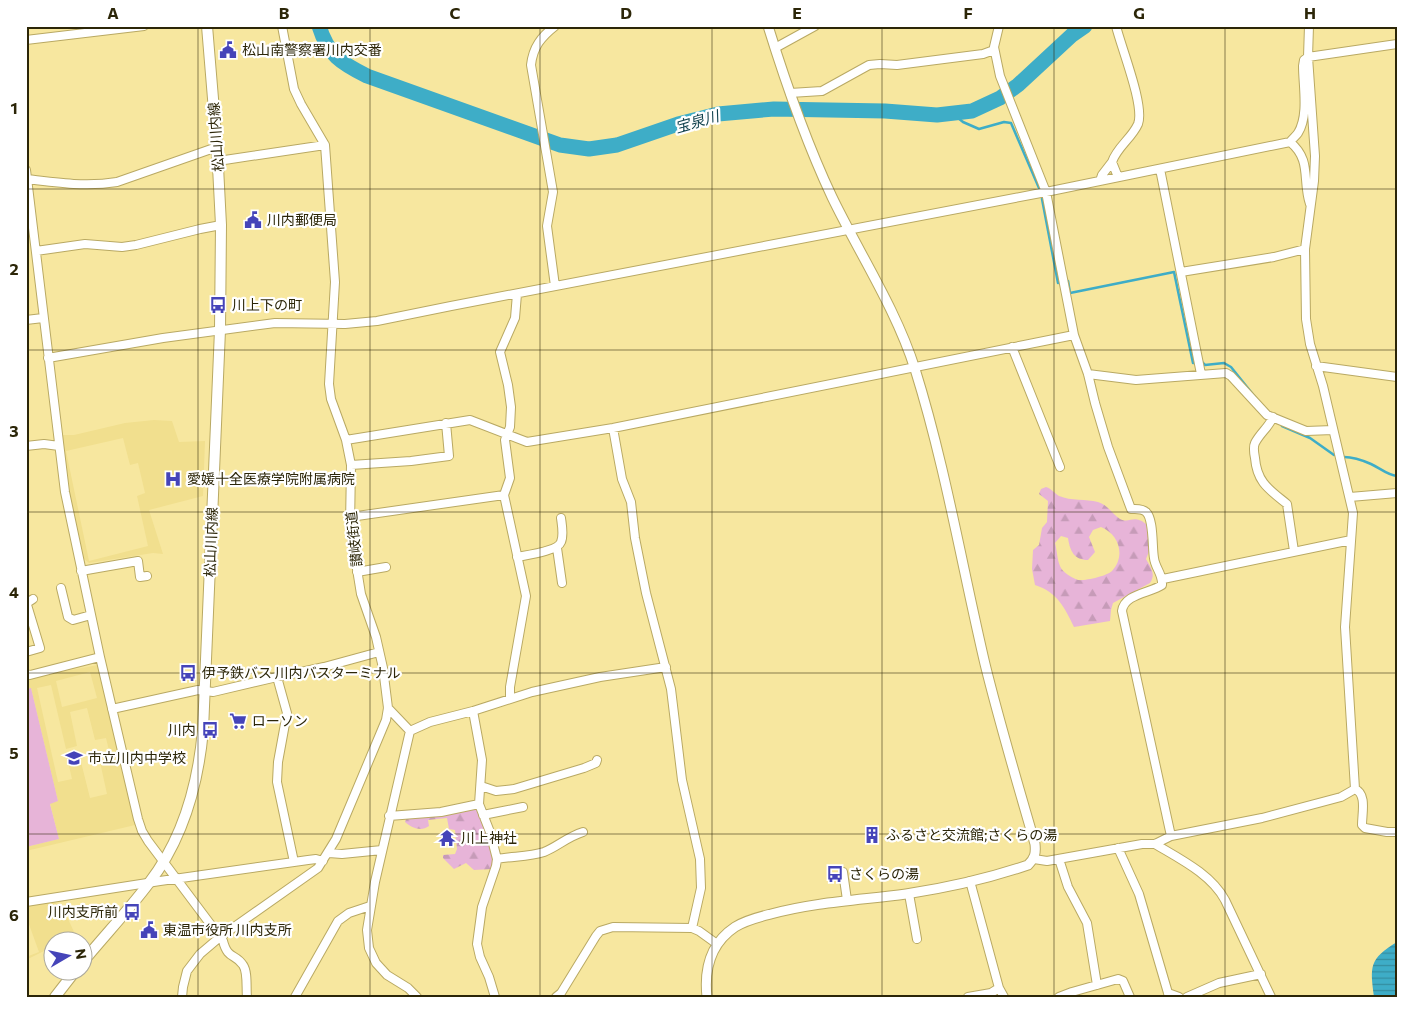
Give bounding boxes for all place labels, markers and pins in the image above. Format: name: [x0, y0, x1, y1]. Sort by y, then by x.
public building icon: 松山南警察署川内交番: [218, 40, 238, 60]
place label: 松山南警察署川内交番: [242, 41, 382, 58]
public building icon: 川内郵便局: [243, 210, 263, 230]
place label: 川内郵便局: [267, 211, 337, 228]
bus stop icon: 川上下の町: [208, 295, 228, 315]
place label: 川上下の町: [232, 296, 302, 313]
hospital icon: 愛媛十全医療学院附属病院: [163, 469, 183, 489]
place label: 愛媛十全医療学院附属病院: [187, 470, 355, 487]
bus stop icon: 伊予鉄バス 川内バスターミナル: [178, 663, 198, 683]
place label: 伊予鉄バス 川内バスターミナル: [202, 664, 401, 681]
supermarket icon: ローソン: [228, 711, 248, 731]
place label: ローソン: [252, 712, 308, 729]
bus stop icon: 川内: [200, 720, 220, 740]
place label: 川内: [168, 721, 196, 738]
school or university icon: 市立川内中学校: [64, 748, 84, 768]
place label: 市立川内中学校: [88, 749, 186, 766]
building icon: ふるさと交流館;さくらの湯: [862, 825, 882, 845]
place label: ふるさと交流館;さくらの湯: [886, 826, 1057, 843]
temple icon: 川上神社: [437, 828, 457, 848]
place label: 川上神社: [461, 829, 517, 846]
bus stop icon: さくらの湯: [825, 864, 845, 884]
place label: さくらの湯: [849, 865, 919, 882]
bus stop icon: 川内支所前: [122, 902, 142, 922]
place label: 川内支所前: [48, 903, 118, 920]
public building icon: 東温市役所 川内支所: [139, 920, 159, 940]
place label: 東温市役所 川内支所: [163, 921, 292, 938]

